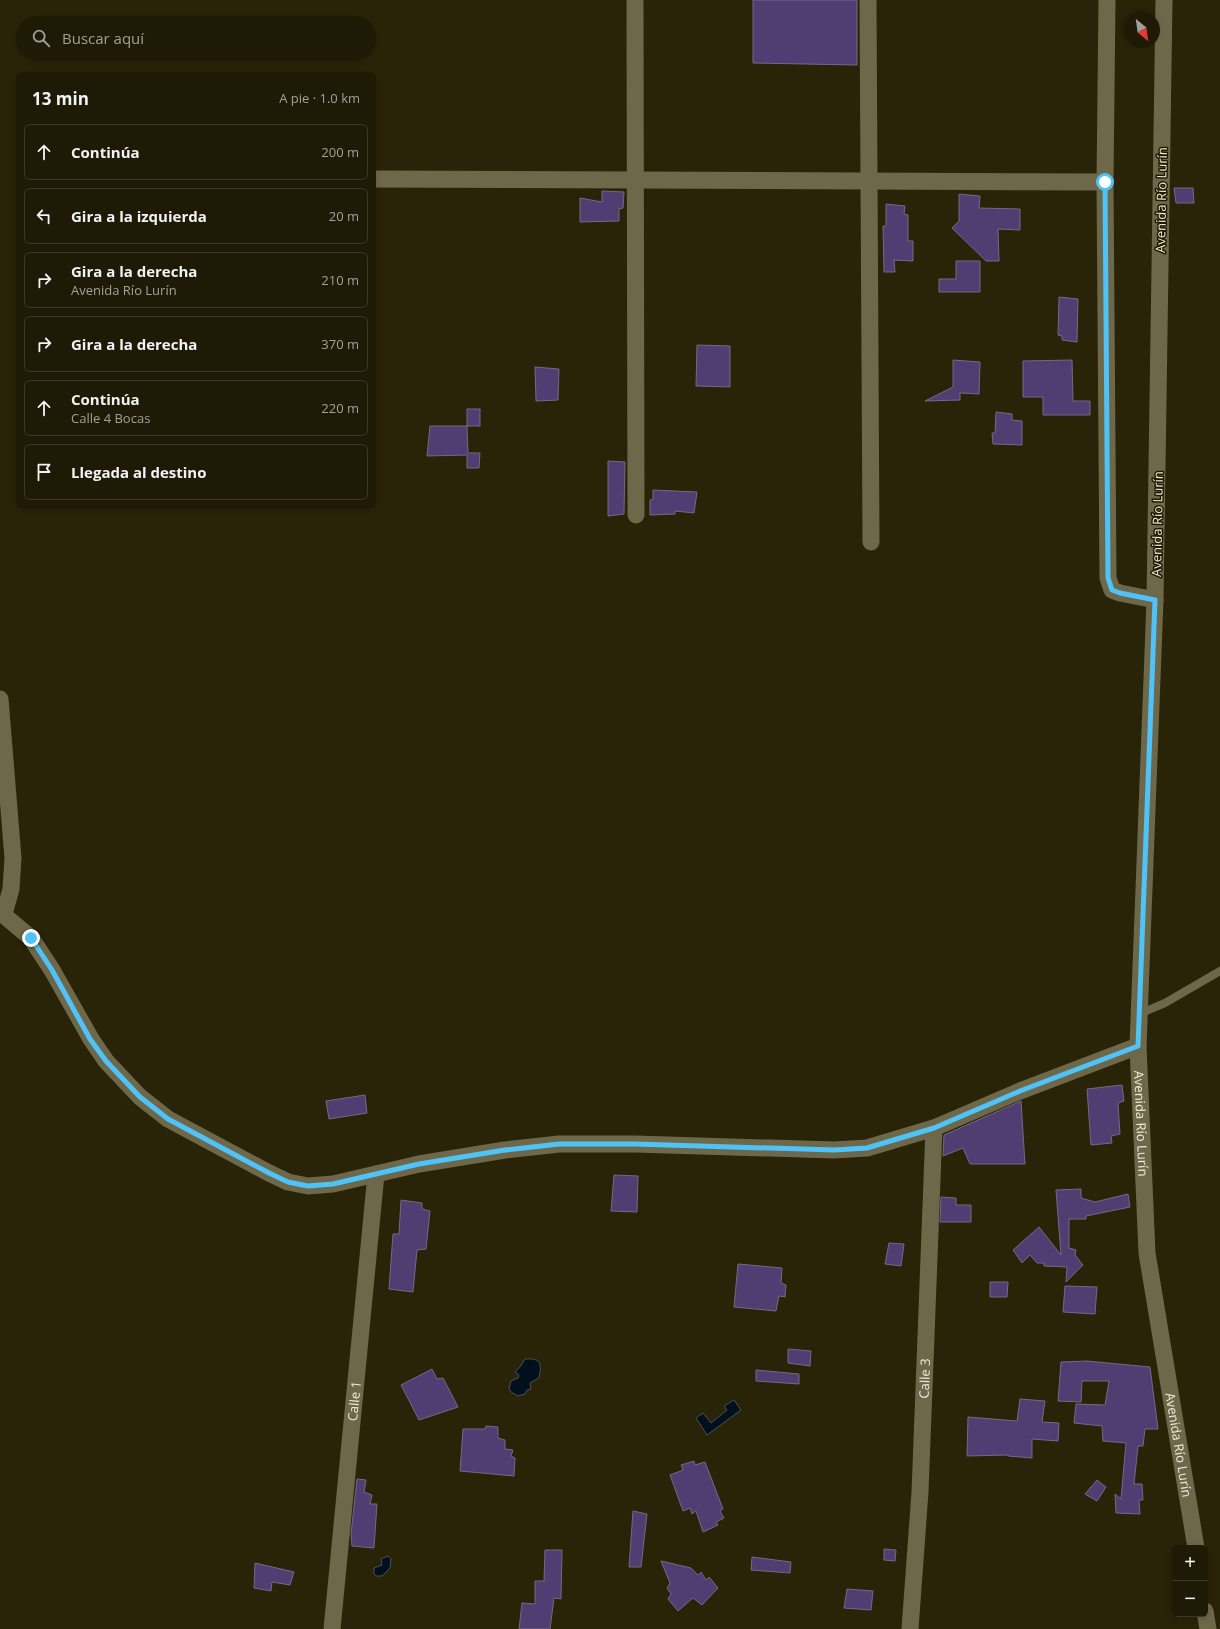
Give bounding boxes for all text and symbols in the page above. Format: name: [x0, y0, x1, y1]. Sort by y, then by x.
north arrow: [1124, 12, 1160, 48]
search box: [16, 16, 376, 60]
icon: search: [30, 27, 52, 49]
text: Buscar aquí: [62, 28, 144, 48]
text: 13 min: [32, 87, 89, 110]
text: A pie · 1.0 km: [279, 89, 360, 107]
icon: ahead: [33, 141, 55, 163]
text: Continúa: [71, 142, 140, 162]
text: 200 m: [321, 143, 359, 161]
street label: Avenida Río Lurín: [1151, 147, 1171, 253]
route start: [1096, 173, 1114, 191]
icon: left: [33, 205, 55, 227]
text: Gira a la izquierda: [71, 206, 207, 226]
text: 20 m: [329, 207, 359, 225]
text: Gira a la derecha: [71, 261, 197, 281]
icon: right: [33, 269, 55, 291]
text: 210 m: [321, 271, 359, 289]
text: Avenida Río Lurín: [71, 281, 177, 299]
icon: right: [33, 333, 55, 355]
text: Gira a la derecha: [71, 334, 197, 354]
text: 370 m: [321, 335, 359, 353]
text: Continúa: [71, 389, 140, 409]
icon: ahead: [33, 397, 55, 419]
text: 220 m: [321, 399, 359, 417]
text: Calle 4 Bocas: [71, 409, 150, 427]
icon: arrive: [33, 461, 55, 483]
text: Llegada al destino: [71, 462, 206, 482]
street label: Avenida Río Lurín: [1147, 471, 1167, 577]
route end: [22, 929, 40, 947]
street label: Avenida Río Lurín: [1130, 1070, 1153, 1177]
street label: Calle 3: [915, 1358, 934, 1399]
street label: Calle 1: [343, 1380, 365, 1422]
street label: Avenida Río Lurín: [1161, 1391, 1196, 1498]
map controls: [1172, 1545, 1208, 1617]
button: +: [1172, 1545, 1208, 1581]
button: −: [1172, 1581, 1208, 1617]

